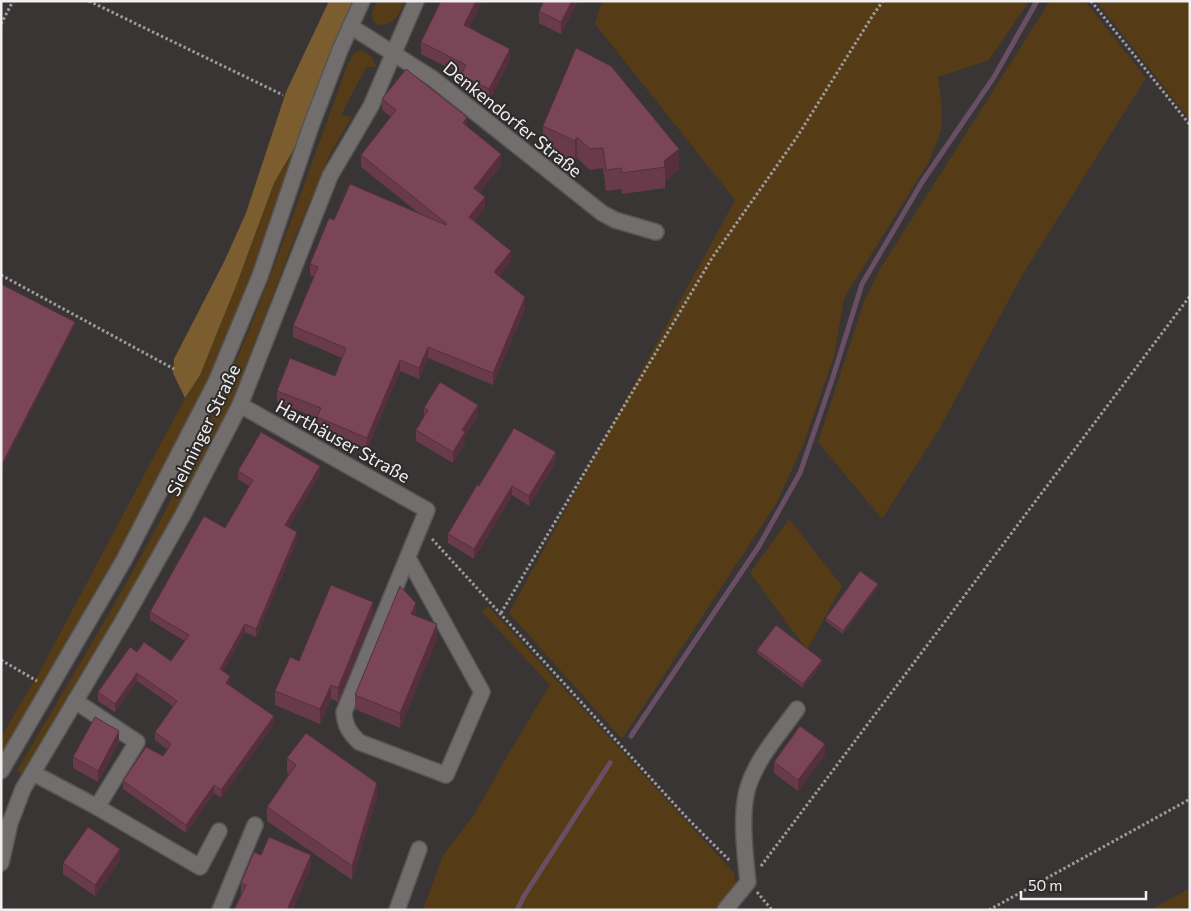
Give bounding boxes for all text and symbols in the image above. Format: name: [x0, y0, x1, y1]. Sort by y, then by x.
street label: Denkendorfer Straße: [439, 56, 587, 182]
street label: Sielminger Straße: [162, 360, 244, 500]
street label: Harthäuser Straße: [272, 395, 414, 487]
scale bar: [1021, 868, 1146, 900]
text: 50 m: [1028, 876, 1062, 894]

